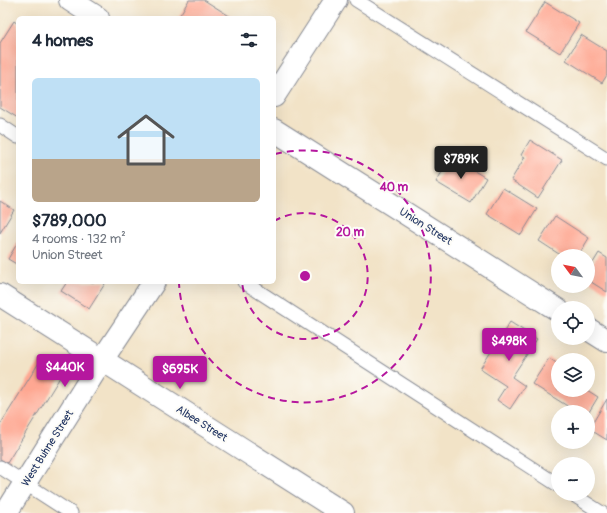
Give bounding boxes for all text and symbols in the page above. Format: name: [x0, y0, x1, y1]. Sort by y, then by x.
icon: filters: [238, 29, 260, 51]
text: 4 homes: [32, 30, 93, 51]
icon: home: [110, 104, 182, 176]
pin: $789K: [433, 146, 489, 180]
text: $789K: [443, 151, 479, 167]
text: 40 m: [379, 180, 409, 195]
street label: Union Street: [397, 205, 455, 248]
text: $789,000: [32, 210, 107, 231]
text: 20 m: [336, 225, 364, 240]
text: 4 rooms · 132 m²: [32, 231, 126, 247]
text: Union Street: [32, 247, 103, 263]
north arrow: [551, 249, 595, 293]
map controls: [551, 249, 595, 501]
centre of rings: [298, 269, 312, 283]
button: locate: [551, 301, 595, 345]
pin: $498K: [481, 328, 537, 362]
text: $498K: [491, 333, 527, 349]
button: layers: [551, 353, 595, 397]
pin: $440K: [37, 354, 93, 388]
pin: $695K: [152, 356, 208, 390]
text: $440K: [46, 359, 84, 375]
text: $695K: [162, 361, 198, 377]
street label: Albee Street: [174, 402, 230, 445]
button: +: [551, 405, 595, 449]
street label: West Buhne Street: [19, 407, 76, 489]
button: −: [551, 457, 595, 501]

